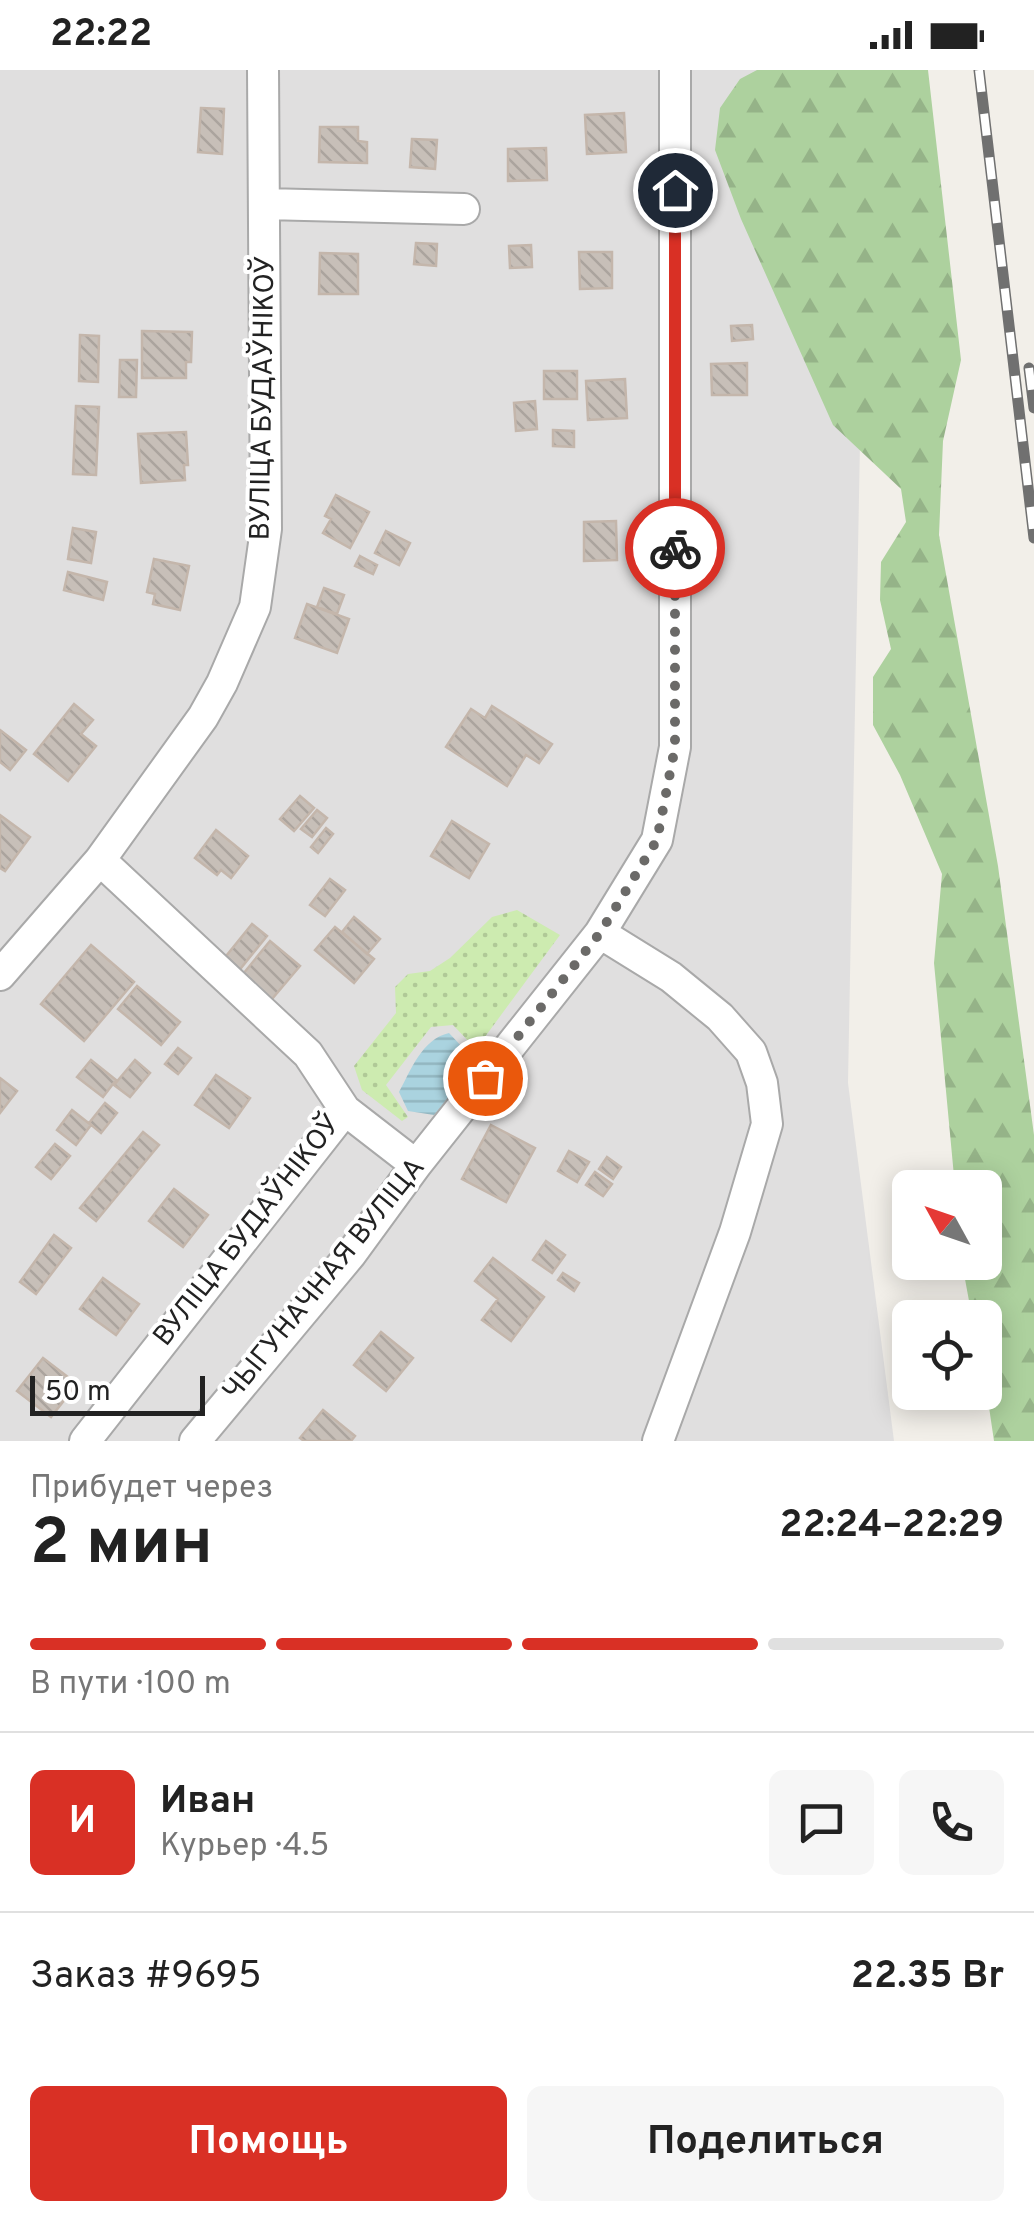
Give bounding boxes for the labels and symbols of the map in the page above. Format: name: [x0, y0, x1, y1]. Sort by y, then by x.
pin: [633, 148, 718, 233]
street label: ВУЛІЦА БУДАЎНІКОЎ: [242, 255, 284, 541]
courier: [625, 498, 725, 598]
pin: [443, 1036, 528, 1121]
street label: ВУЛІЦА БУДАЎНІКОЎ: [145, 1107, 350, 1354]
street label: ЧЫГУНАЧНАЯ ВУЛІЦА: [216, 1151, 434, 1409]
north arrow: [892, 1170, 1002, 1280]
scale bar: [30, 1371, 205, 1416]

